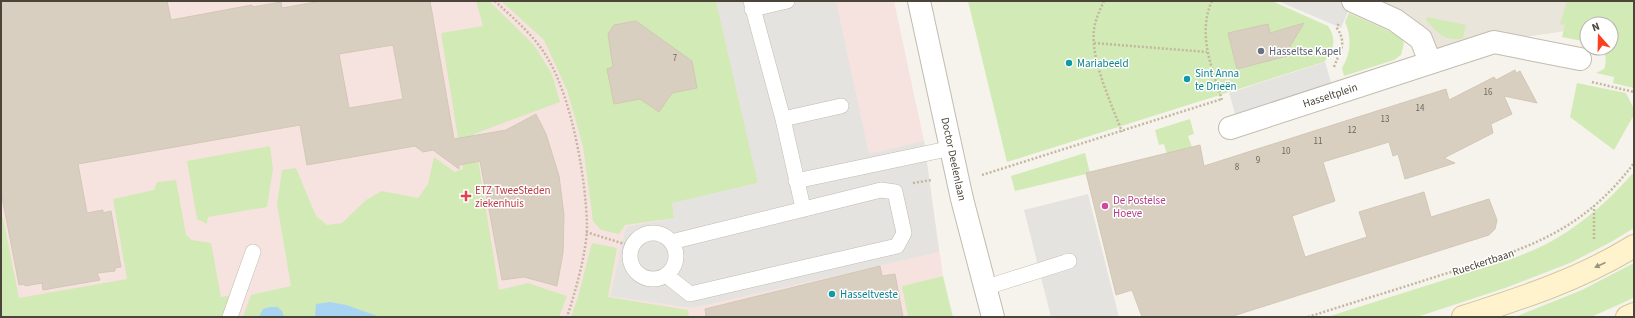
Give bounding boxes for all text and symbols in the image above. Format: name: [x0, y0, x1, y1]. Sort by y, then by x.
north arrow: [1579, 16, 1619, 56]
text: N: [1590, 19, 1602, 35]
place label: Hasseltse Kapel: [1269, 44, 1342, 59]
marker: Hasseltse Kapel: [1256, 46, 1266, 56]
house number: 7: [673, 52, 678, 65]
place label: Mariabeeld: [1077, 56, 1129, 71]
marker: Mariabeeld: [1064, 58, 1074, 68]
place label: Sint Anna te Drieën: [1195, 66, 1239, 94]
marker: Sint Anna te Drieën: [1182, 74, 1192, 84]
street label: Hasseltplein: [1301, 80, 1360, 111]
house number: 16: [1484, 86, 1493, 99]
house number: 14: [1416, 102, 1425, 115]
house number: 13: [1381, 113, 1390, 126]
street label: Doctor Deelenlaan: [937, 116, 970, 202]
house number: 12: [1348, 124, 1357, 137]
house number: 11: [1314, 135, 1322, 148]
house number: 10: [1282, 145, 1291, 158]
house number: 9: [1256, 154, 1261, 167]
house number: 8: [1235, 161, 1240, 174]
place label: ETZ TweeSteden ziekenhuis: [475, 183, 551, 211]
marker: ETZ TweeSteden ziekenhuis: [460, 190, 472, 202]
place label: De Postelse Hoeve: [1113, 193, 1166, 221]
marker: De Postelse Hoeve: [1100, 201, 1110, 211]
street label: Rueckertbaan: [1450, 245, 1516, 279]
one-way arrow: [1594, 262, 1605, 268]
place label: Hasseltveste: [840, 287, 898, 302]
marker: Hasseltveste: [827, 289, 837, 299]

